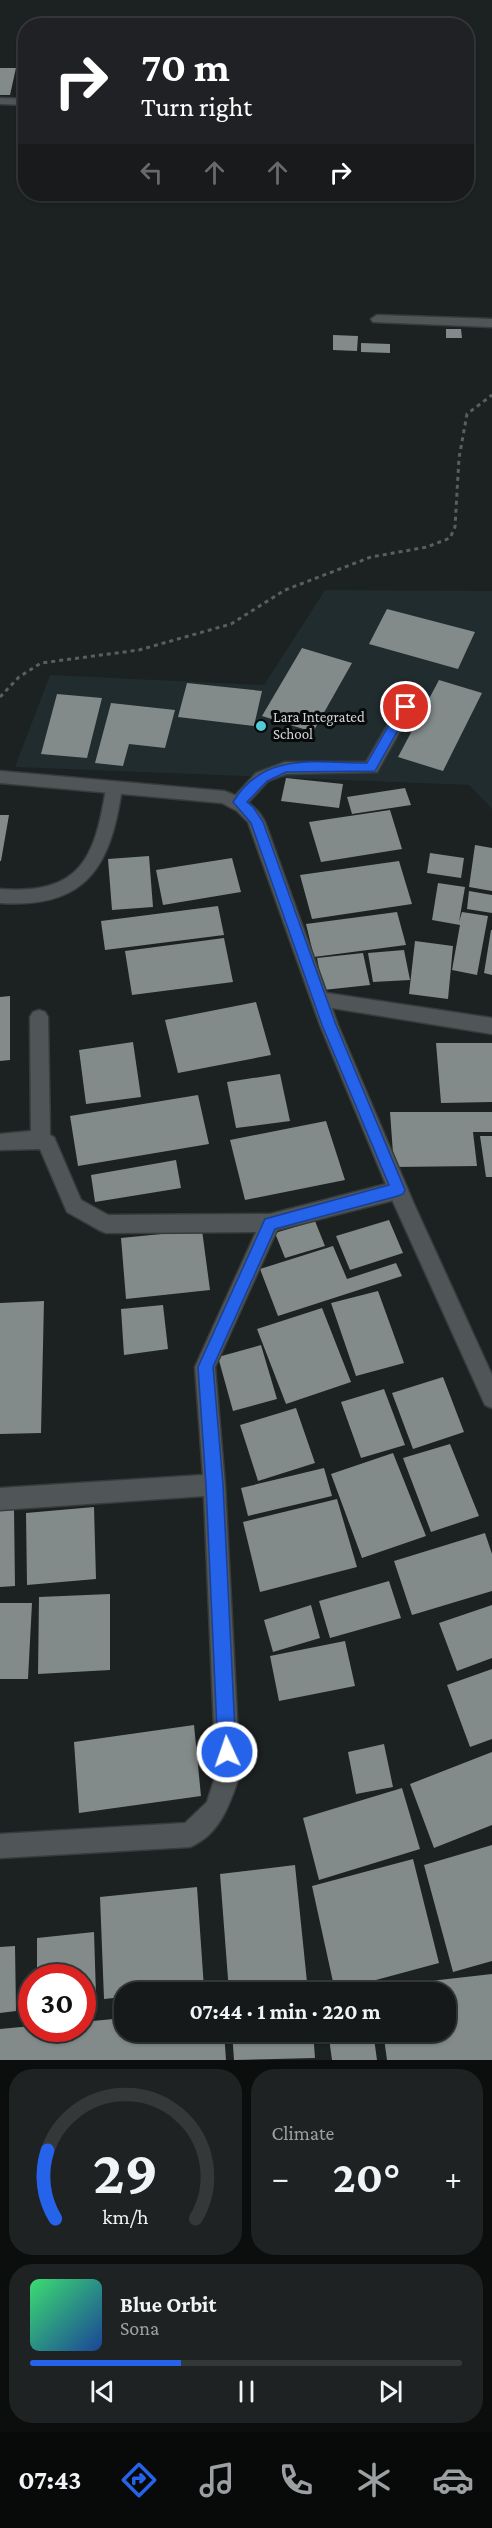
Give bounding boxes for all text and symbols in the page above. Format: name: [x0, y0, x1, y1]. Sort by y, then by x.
icon: right: [42, 42, 120, 120]
text: 70 m: [141, 43, 230, 90]
text: Turn right: [141, 92, 252, 122]
icon: left: [135, 156, 168, 189]
icon: ahead: [198, 156, 231, 189]
icon: ahead: [261, 156, 294, 189]
icon: right: [324, 156, 357, 189]
pin: [380, 681, 431, 732]
icon: arrive: [389, 690, 422, 723]
place label: Lara Integrated School: [273, 709, 365, 742]
marker: Lara Integrated School: [254, 719, 268, 733]
position arrow: [195, 1720, 259, 1784]
speed limit sign: 30: [18, 1964, 96, 2042]
text: 07:44 · 1 min · 220 m: [189, 1999, 381, 2024]
text: Climate: [272, 2122, 334, 2144]
text: 29: [92, 2137, 158, 2206]
text: 20°: [333, 2152, 401, 2202]
text: −: [272, 2159, 289, 2196]
text: +: [445, 2159, 462, 2196]
text: km/h: [102, 2205, 149, 2229]
text: Blue Orbit: [120, 2292, 216, 2317]
text: Sona: [120, 2317, 159, 2339]
icon: previous: [86, 2375, 119, 2408]
icon: pause: [230, 2375, 263, 2408]
icon: next: [374, 2375, 407, 2408]
icon: directions: [118, 2459, 160, 2501]
icon: music: [196, 2459, 238, 2501]
icon: phone: [275, 2459, 317, 2501]
icon: climate: [353, 2459, 395, 2501]
icon: car: [432, 2459, 474, 2501]
text: 07:43: [18, 2465, 82, 2495]

